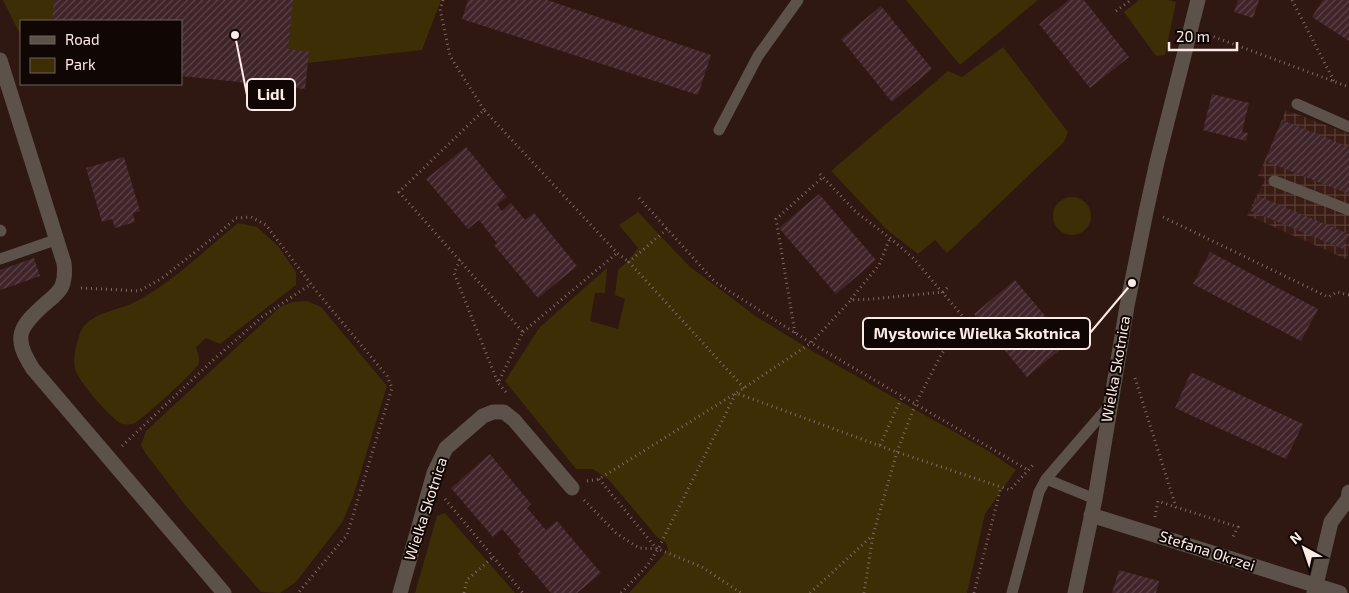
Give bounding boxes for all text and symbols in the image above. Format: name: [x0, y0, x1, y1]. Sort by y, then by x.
legend: [20, 20, 182, 85]
scale bar: [1169, 20, 1236, 52]
text: 20 m: [1176, 27, 1210, 45]
text: Road: [65, 30, 100, 48]
text: Park: [65, 55, 96, 73]
callout: Lidl: [247, 79, 295, 110]
text: Lidl: [257, 84, 286, 103]
street label: Wielka Skotnica: [1097, 314, 1133, 423]
callout: Mysłowice Wielka Skotnica: [863, 318, 1090, 349]
text: Mysłowice Wielka Skotnica: [874, 323, 1080, 343]
street label: Wielka Skotnica: [400, 455, 450, 563]
north arrow: [1279, 523, 1329, 573]
street label: Stefana Okrzei: [1157, 526, 1257, 574]
text: N: [1286, 528, 1305, 547]

